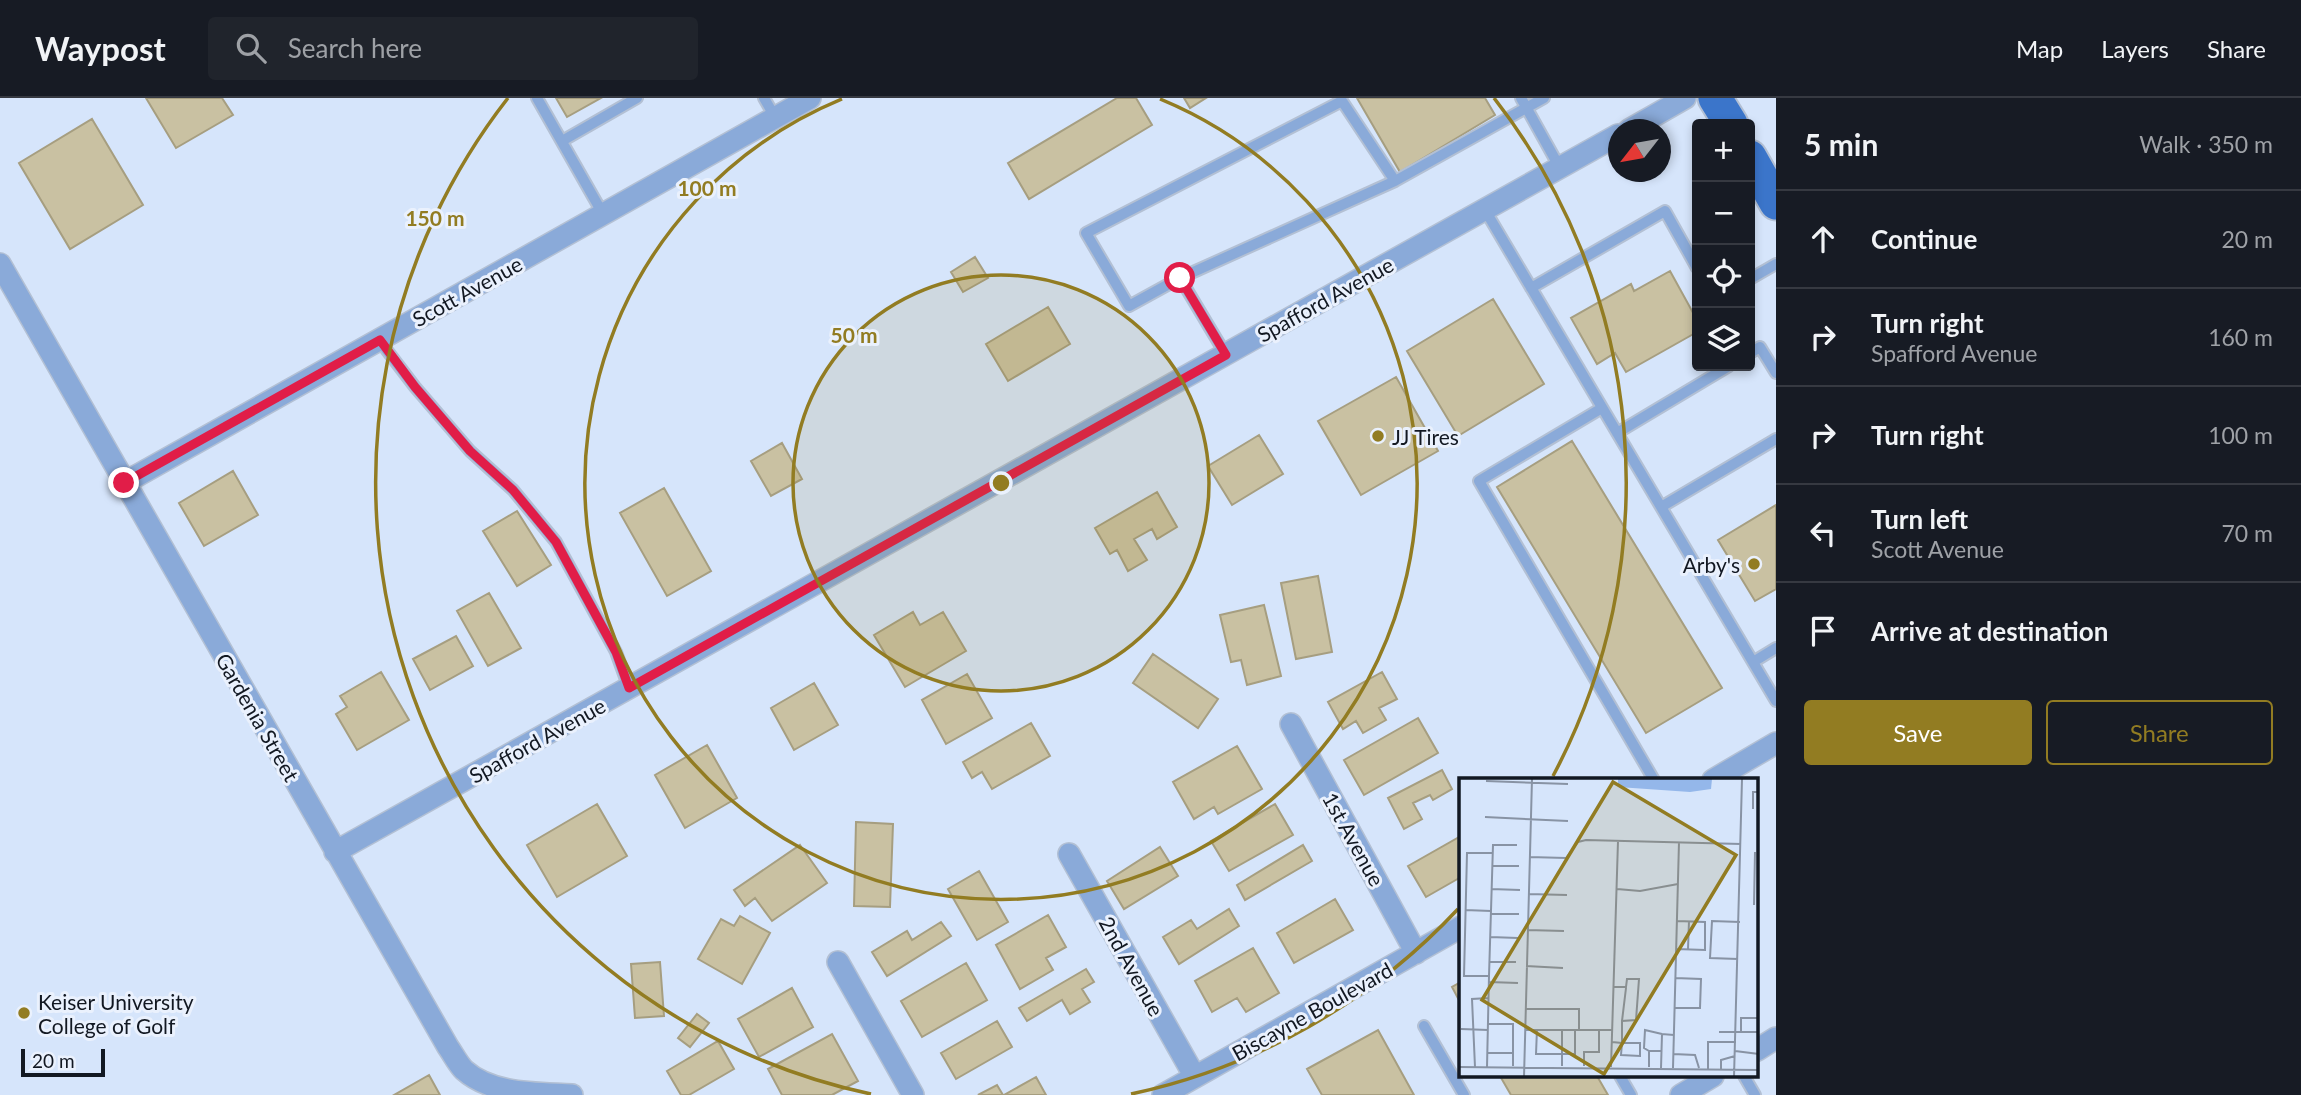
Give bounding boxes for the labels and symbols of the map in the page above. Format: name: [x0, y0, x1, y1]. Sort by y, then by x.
north arrow: [1608, 119, 1671, 182]
text: 100 m: [677, 175, 737, 200]
text: 150 m: [405, 205, 465, 230]
street label: Scott Avenue: [408, 251, 526, 331]
street label: Spafford Avenue: [1252, 251, 1398, 347]
route start: [1164, 262, 1195, 293]
text: 50 m: [830, 322, 878, 347]
place label: JJ Tires: [1392, 424, 1459, 449]
marker: JJ Tires: [1370, 428, 1386, 444]
route end: [108, 467, 139, 498]
centre of rings: [989, 471, 1013, 495]
place label: Arby's: [1683, 552, 1740, 577]
marker: Arby's: [1746, 556, 1762, 572]
street label: Gardenia Street: [211, 649, 305, 786]
street label: Spafford Avenue: [464, 692, 610, 788]
inset map: [1459, 778, 1758, 1077]
street label: 1st Avenue: [1318, 788, 1390, 890]
street label: 2nd Avenue: [1094, 912, 1170, 1020]
street label: Biscayne Boulevard: [1227, 957, 1397, 1065]
place label: Keiser University College of Golf: [38, 989, 194, 1038]
marker: Keiser University College of Golf: [16, 1005, 32, 1021]
scale bar: [21, 1046, 105, 1078]

